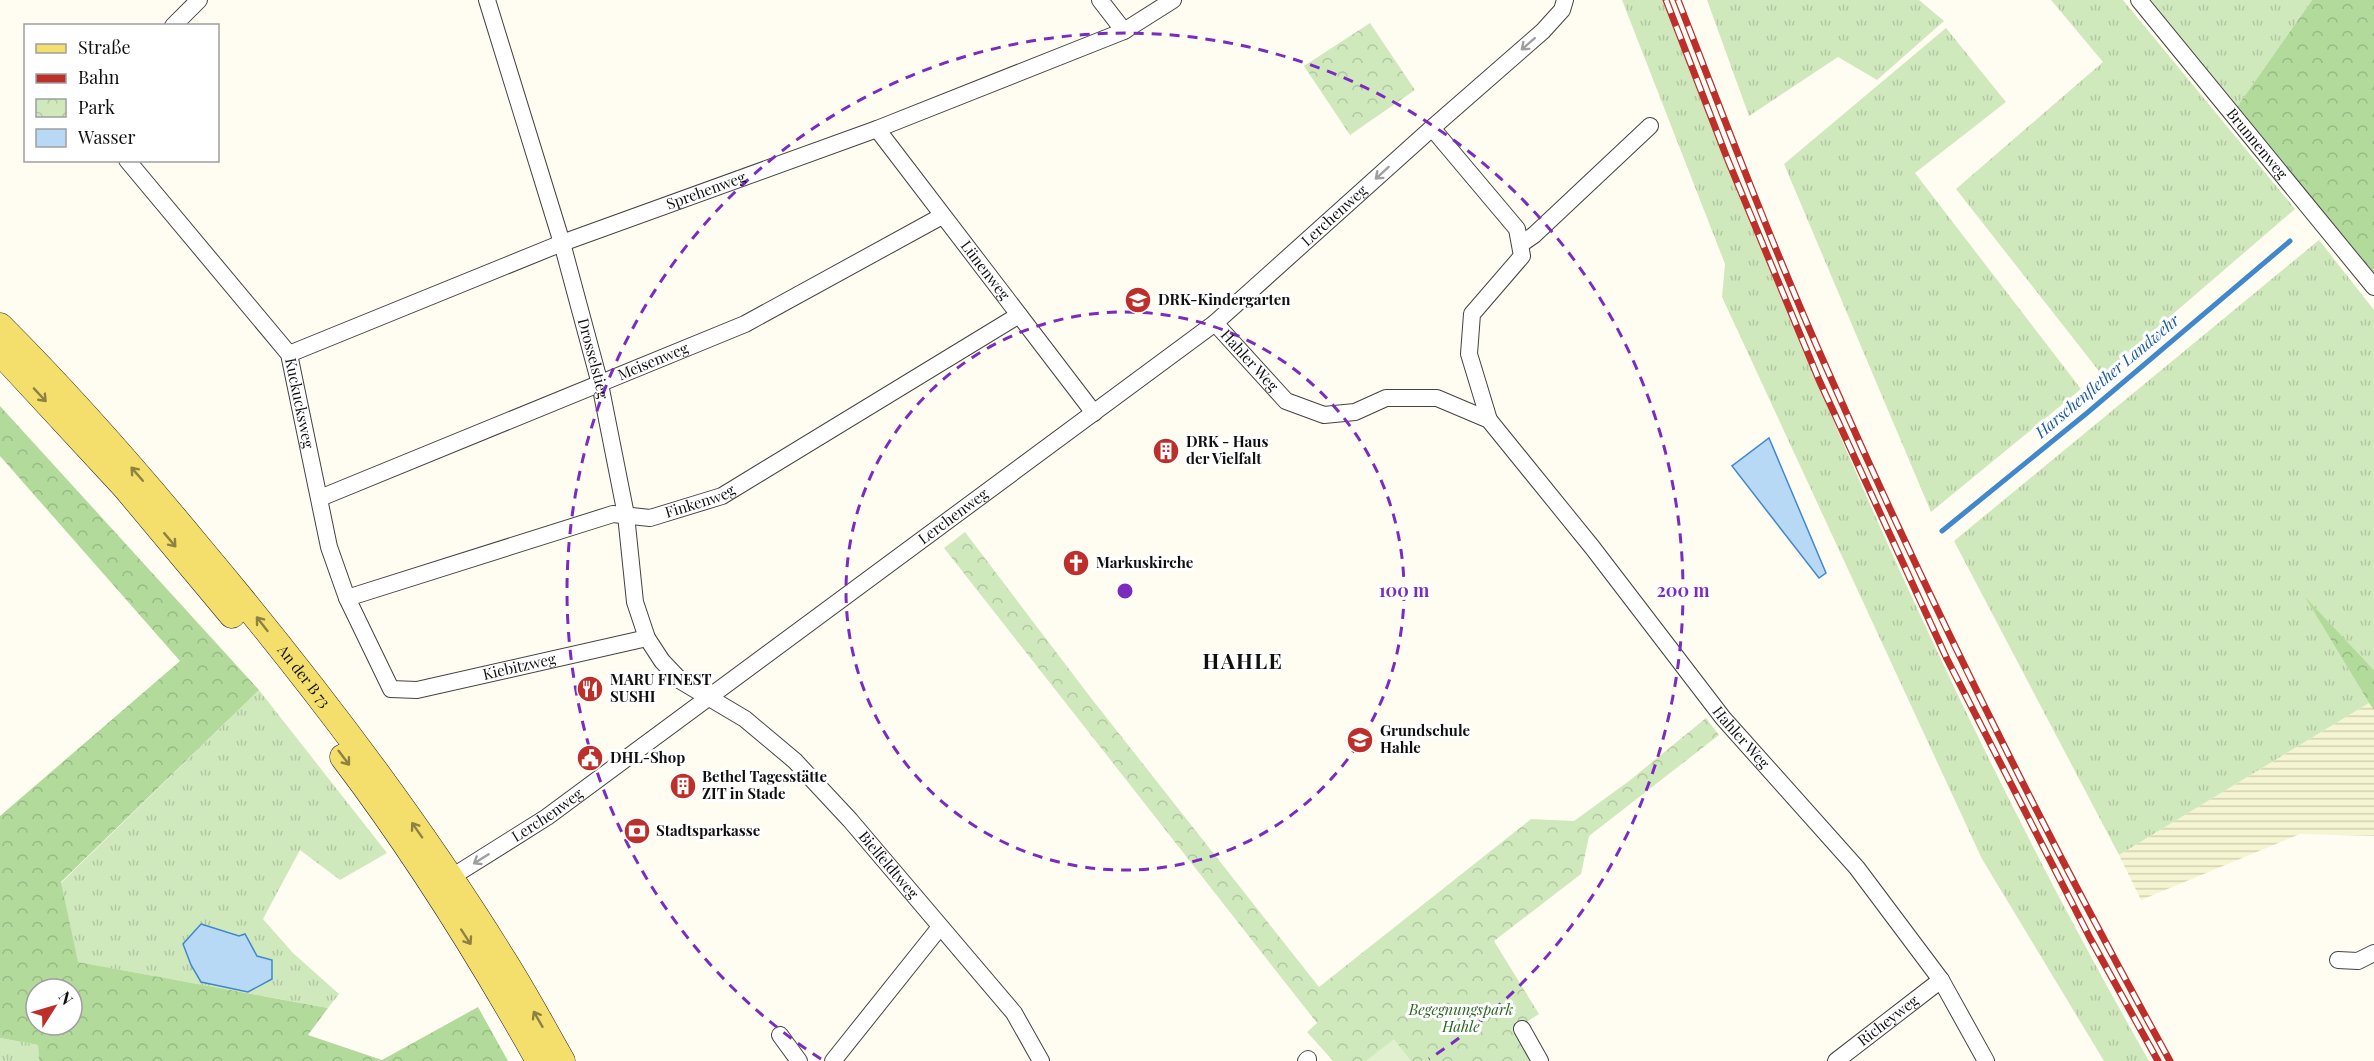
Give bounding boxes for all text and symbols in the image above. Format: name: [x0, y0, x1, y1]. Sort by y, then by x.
legend: [24, 24, 219, 162]
text: Straße: [78, 35, 131, 59]
one-way arrow: [1521, 37, 1536, 51]
text: Bahn: [78, 65, 120, 89]
text: Park: [78, 95, 115, 119]
street label: Brunnenweg: [2223, 104, 2293, 183]
text: Wasser: [77, 125, 136, 149]
street label: Sprehenweg: [663, 166, 748, 213]
one-way arrow: [1375, 166, 1390, 180]
street label: Lerchenweg: [1296, 180, 1371, 250]
street label: Lünenweg: [957, 236, 1015, 304]
school or university icon: DRK-Kindergarten: [1123, 285, 1153, 315]
place label: DRK-Kindergarten: [1158, 289, 1291, 309]
water label: Harschenflether Landwehr: [2030, 309, 2184, 443]
street label: Drosselstieg: [574, 316, 614, 401]
street label: Hahler Weg: [1217, 325, 1283, 395]
street label: Meisenweg: [614, 337, 691, 384]
street label: Kuckucksweg: [281, 356, 319, 450]
one-way arrow: [33, 387, 47, 402]
place label: DRK - Haus der Vielfalt: [1186, 431, 1268, 468]
building icon: DRK - Haus der Vielfalt: [1151, 436, 1181, 466]
one-way arrow: [130, 467, 144, 482]
street label: Finkenweg: [662, 479, 739, 522]
street label: Lerchenweg: [914, 483, 992, 548]
one-way arrow: [163, 532, 177, 547]
church icon: Markuskirche: [1061, 548, 1091, 578]
place label: Markuskirche: [1096, 552, 1194, 572]
text: 100 m: [1379, 578, 1430, 602]
text: 200 m: [1656, 578, 1710, 602]
centre of rings: [1115, 581, 1135, 601]
one-way arrow: [256, 616, 269, 632]
street label: An der B 73: [273, 640, 335, 712]
district label: HAHLE: [1203, 646, 1283, 674]
street label: Kiebitzweg: [481, 648, 558, 684]
place label: MARU FINEST SUSHI: [610, 669, 711, 706]
restaurant icon: MARU FINEST SUSHI: [575, 674, 605, 704]
street label: Hahler Weg: [1709, 702, 1775, 773]
place label: Grundschule Hahle: [1380, 720, 1470, 757]
school or university icon: Grundschule Hahle: [1345, 725, 1375, 755]
public building icon: DHL-Shop: [575, 743, 605, 773]
place label: DHL-Shop: [610, 747, 685, 767]
one-way arrow: [337, 750, 350, 766]
place label: Bethel Tagesstätte ZIT in Stade: [702, 766, 827, 803]
building icon: Bethel Tagesstätte ZIT in Stade: [668, 771, 698, 801]
street label: Lerchenweg: [508, 783, 587, 846]
bank icon: Stadtsparkasse: [622, 816, 652, 846]
place label: Stadtsparkasse: [656, 820, 761, 840]
one-way arrow: [411, 822, 423, 839]
street label: Bielfeldtweg: [855, 826, 924, 903]
one-way arrow: [473, 853, 490, 865]
one-way arrow: [460, 929, 472, 945]
north arrow: [24, 977, 84, 1037]
text: N: [55, 987, 79, 1009]
street label: Richeyweg: [1853, 990, 1922, 1050]
park label: Begegnungspark Hahle: [1408, 999, 1513, 1036]
one-way arrow: [532, 1011, 544, 1028]

